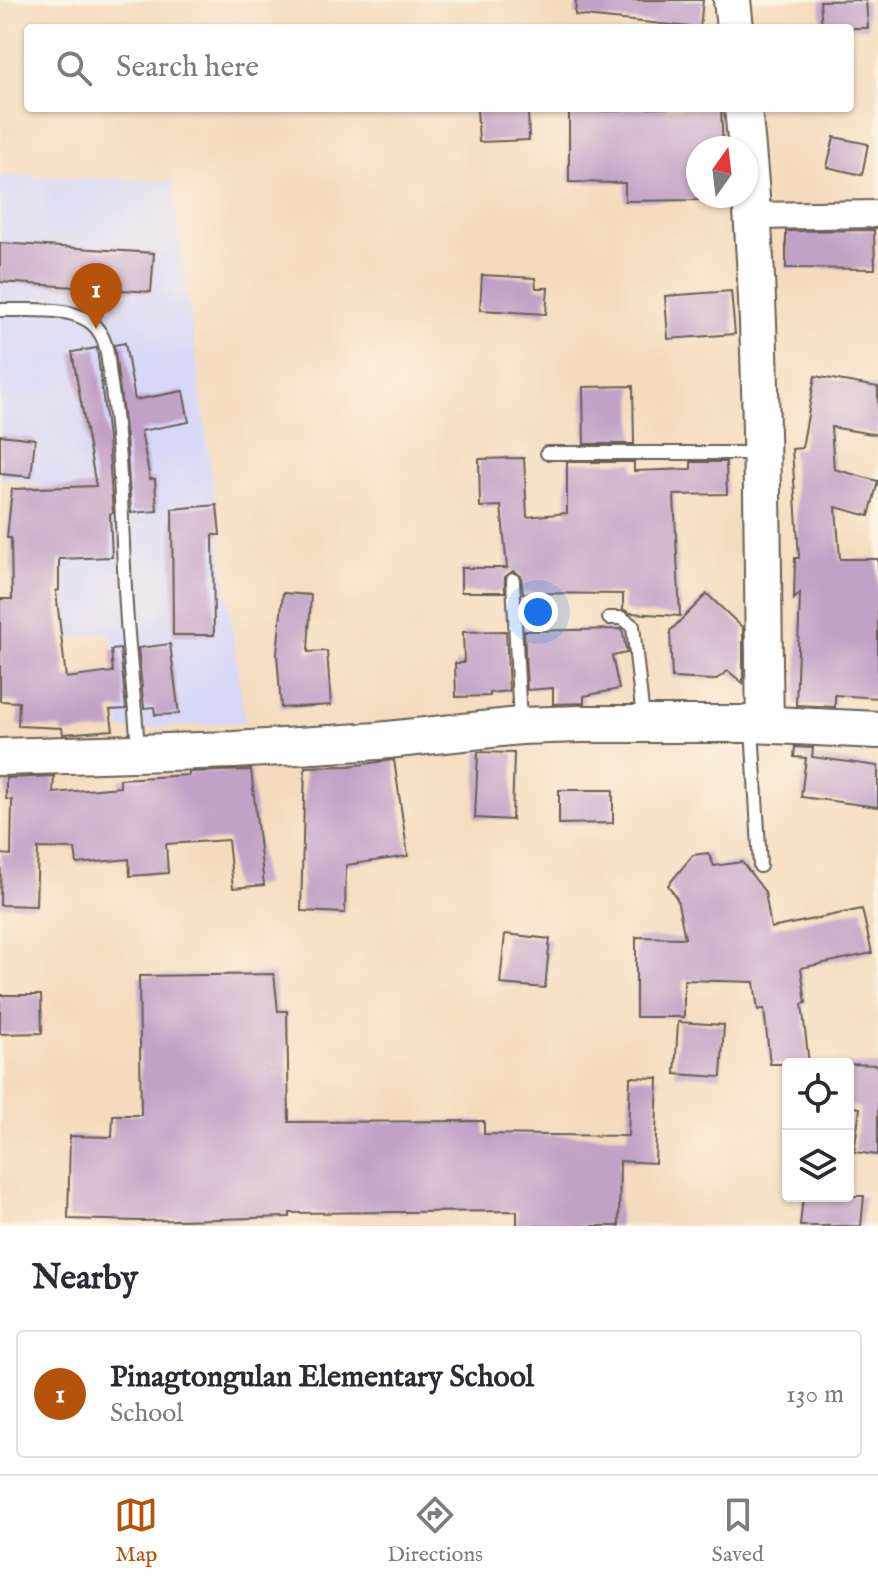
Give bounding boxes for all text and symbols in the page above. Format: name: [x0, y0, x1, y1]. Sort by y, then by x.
search box: [24, 24, 854, 112]
icon: search: [52, 46, 96, 90]
text: Search here: [116, 49, 259, 87]
north arrow: [686, 136, 758, 208]
pin: 1: [70, 263, 122, 329]
your location: [518, 592, 558, 632]
map controls: [782, 1058, 854, 1202]
button: locate: [782, 1058, 854, 1130]
button: layers: [782, 1130, 854, 1202]
text: Nearby: [32, 1257, 138, 1300]
text: Pinagtongulan Elementary School: [110, 1359, 534, 1397]
text: 1: [55, 1378, 65, 1411]
text: 130 m: [786, 1378, 844, 1411]
text: School: [110, 1397, 183, 1430]
tab: Map: [114, 1493, 158, 1569]
tab: Directions: [387, 1493, 483, 1569]
tab: Saved: [712, 1493, 764, 1569]

